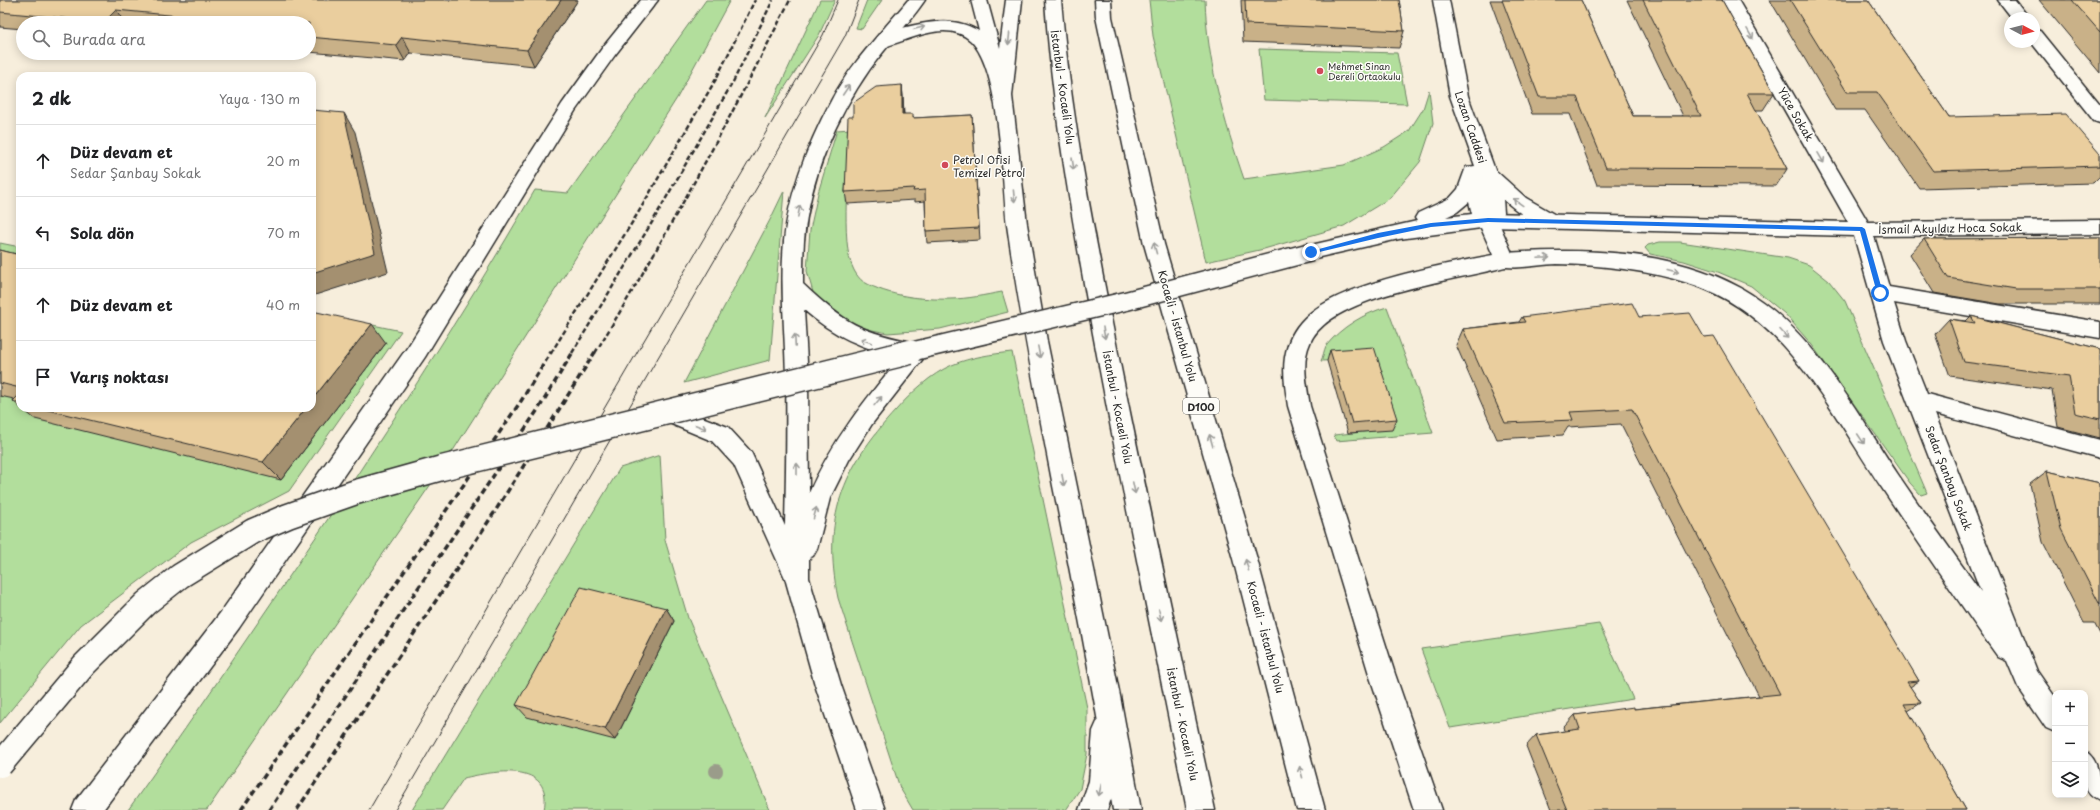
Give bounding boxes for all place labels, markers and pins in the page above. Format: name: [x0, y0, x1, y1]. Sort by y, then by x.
place label: Mehmet Sinan Dereli Ortaokulu: [1328, 59, 1401, 83]
marker: Mehmet Sinan Dereli Ortaokulu: [1315, 66, 1325, 76]
place label: Petrol Ofisi Temizel Petrol: [953, 151, 1025, 181]
marker: Petrol Ofisi Temizel Petrol: [940, 160, 950, 170]

